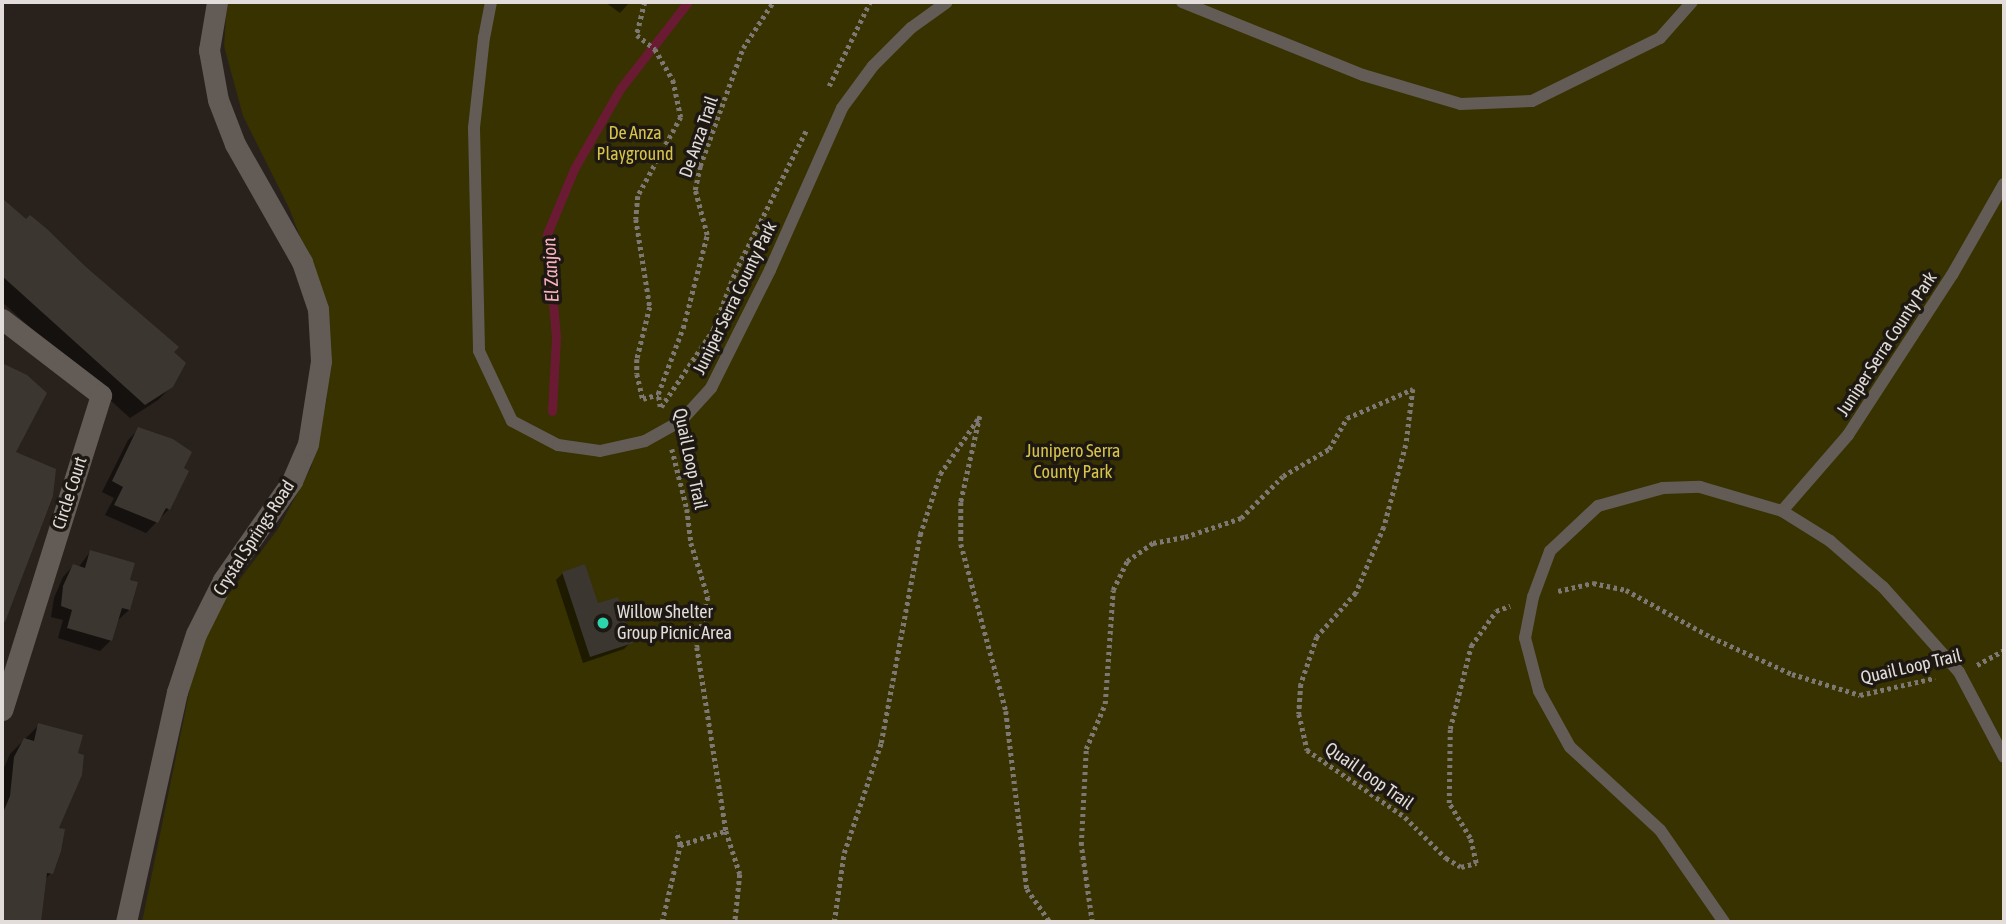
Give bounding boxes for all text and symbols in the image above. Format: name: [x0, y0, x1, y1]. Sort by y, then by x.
street label: De Anza Trail: [675, 93, 723, 181]
park label: De Anza Playground: [597, 123, 673, 166]
street label: Juniper Serra County Park: [689, 218, 781, 378]
water label: El Zanjon: [538, 237, 564, 303]
street label: Juniper Serra County Park: [1832, 268, 1942, 420]
street label: Quail Loop Trail: [669, 406, 711, 512]
park label: Junipero Serra County Park: [1026, 441, 1120, 484]
street label: Circle Court: [48, 454, 92, 532]
street label: Crystal Springs Road: [209, 476, 299, 600]
place label: Willow Shelter Group Picnic Area: [617, 602, 732, 644]
marker: Willow Shelter Group Picnic Area: [595, 615, 611, 631]
street label: Quail Loop Trail: [1858, 645, 1964, 689]
street label: Quail Loop Trail: [1321, 738, 1417, 814]

